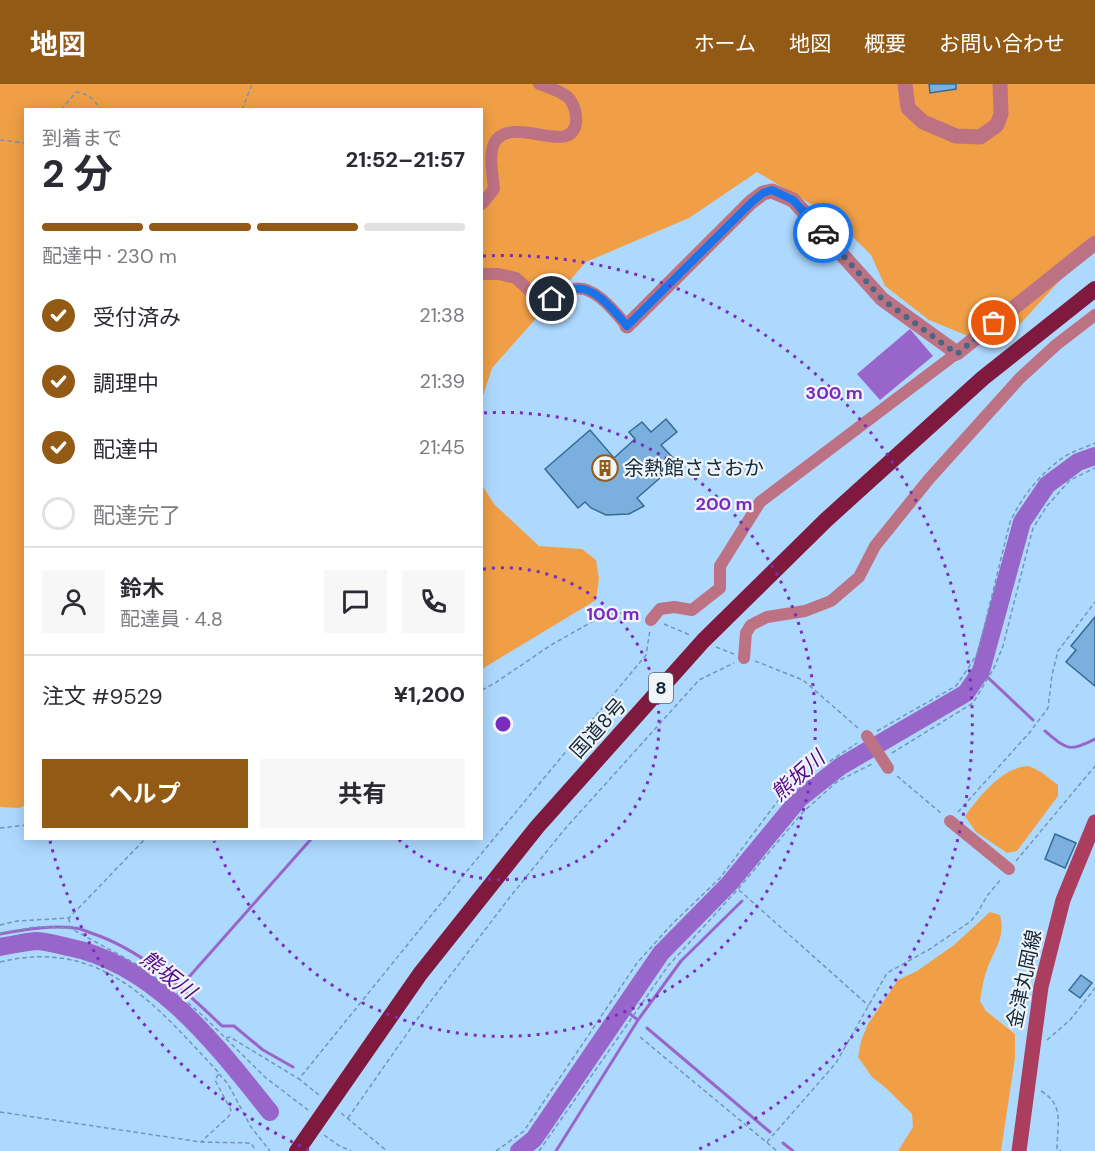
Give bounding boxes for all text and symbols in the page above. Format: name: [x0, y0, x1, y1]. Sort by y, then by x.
text: 地図: [30, 26, 86, 63]
text: ホーム: [694, 30, 756, 58]
text: 地図: [789, 30, 831, 58]
text: 概要: [864, 30, 906, 58]
text: お問い合わせ: [939, 30, 1065, 58]
text: 到着まで: [42, 125, 122, 151]
text: 21:52–21:57: [346, 145, 465, 174]
text: 2 分: [42, 148, 113, 199]
courier: [793, 203, 853, 263]
icon: car: [807, 217, 840, 250]
text: 配達中 · 230 m: [42, 243, 177, 269]
pin: [526, 273, 577, 324]
icon: home: [535, 282, 568, 315]
pin: [968, 297, 1019, 348]
icon: check: [42, 299, 75, 332]
text: 21:38: [419, 302, 465, 328]
text: 受付済み: [93, 303, 181, 332]
icon: bag: [977, 306, 1010, 339]
icon: check: [42, 365, 75, 398]
text: 21:39: [419, 368, 465, 394]
text: 調理中: [93, 369, 159, 398]
text: 300 m: [805, 381, 863, 405]
icon: check: [42, 431, 75, 464]
text: 21:45: [419, 434, 465, 460]
text: 配達中: [93, 435, 159, 464]
building icon: 余熱館ささおか: [590, 453, 620, 483]
place label: 余熱館ささおか: [624, 455, 764, 481]
text: 200 m: [696, 492, 752, 516]
text: 配達完了: [93, 501, 181, 530]
button: person: [42, 570, 105, 633]
button: chat: [324, 570, 387, 633]
button: phone: [402, 570, 465, 633]
text: 鈴木: [120, 574, 164, 603]
text: 100 m: [586, 602, 640, 626]
text: 配達員 · 4.8: [120, 606, 223, 632]
road number: 8: [649, 673, 673, 703]
text: ¥1,200: [394, 680, 465, 709]
text: 注文 #9529: [42, 682, 163, 711]
street label: 国道8号: [564, 692, 632, 764]
centre of rings: [493, 714, 513, 734]
water label: 熊坂川: [765, 743, 832, 807]
button: ヘルプ: [42, 759, 248, 828]
button: 共有: [260, 759, 465, 828]
street label: 金津丸岡線: [1001, 927, 1047, 1031]
water label: 熊坂川: [135, 945, 203, 1007]

